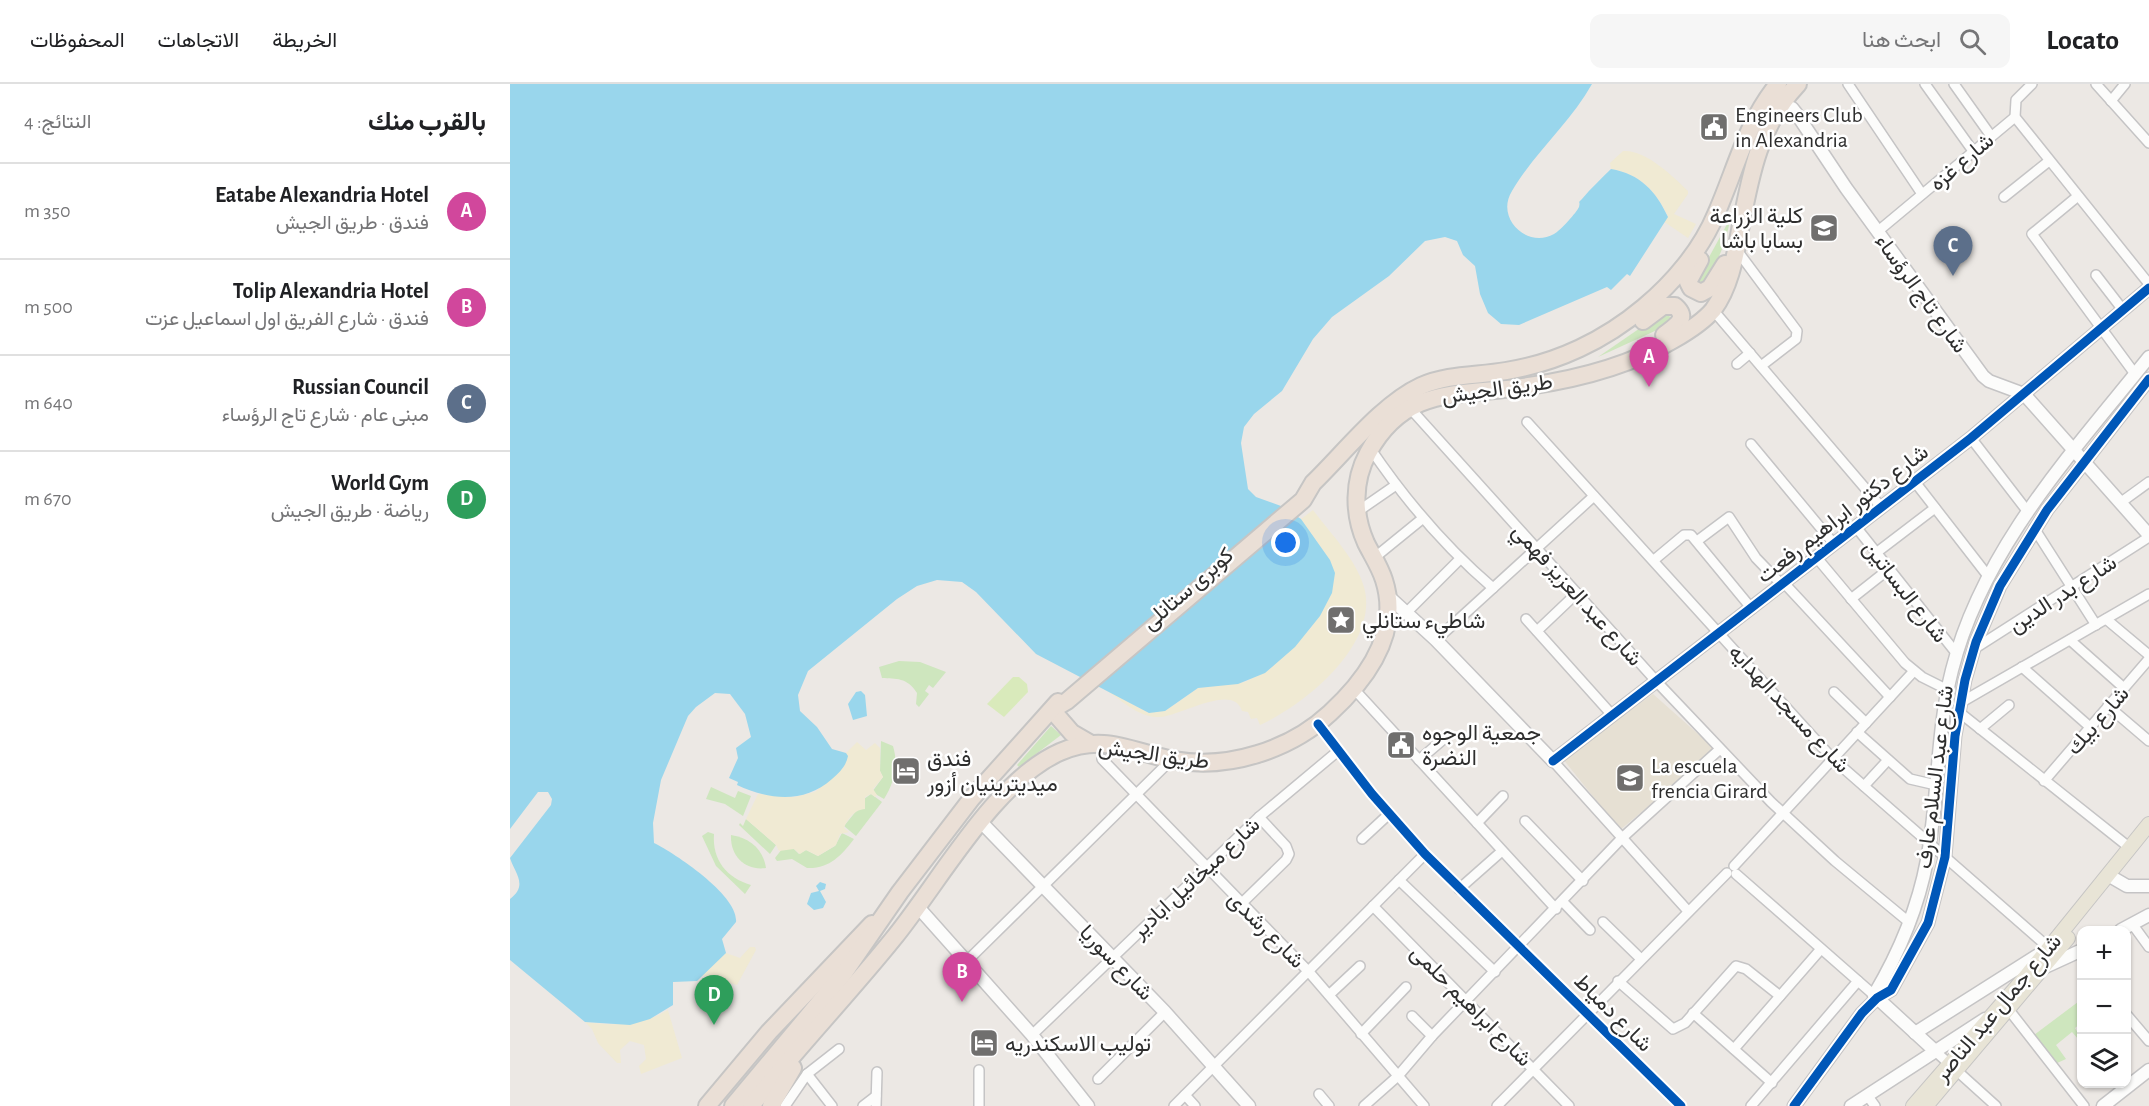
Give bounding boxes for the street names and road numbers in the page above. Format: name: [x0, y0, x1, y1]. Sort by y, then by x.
street label: شارع غزه: [1925, 129, 2000, 197]
street label: شارع تاج الرؤساء: [1869, 230, 1971, 359]
street label: طريق الجيش: [1440, 370, 1554, 410]
street label: شارع دكتور ابراهيم رفعت: [1753, 440, 1934, 590]
street label: شارع عبد العزيز فهمي: [1503, 519, 1647, 675]
street label: شارع البساتين: [1856, 537, 1952, 649]
street label: كوبرى ستانلى: [1138, 543, 1239, 636]
street label: شارع بدر الدين: [2005, 551, 2122, 639]
street label: شارع مسجد الهدايه: [1722, 640, 1854, 779]
street label: شارع بيك: [2062, 682, 2135, 761]
street label: شارع عبد السلام عارف: [1913, 684, 1960, 870]
street label: طريق الجيش: [1097, 735, 1211, 775]
street label: شارع ميخائيل ابادير: [1127, 813, 1266, 945]
street label: شارع رشدى: [1222, 887, 1309, 974]
street label: شارع سوريا: [1073, 921, 1157, 1007]
street label: شارع جمال عبد الناصر: [1929, 930, 2068, 1088]
street label: شارع ابراهيم حلمى: [1404, 941, 1536, 1073]
street label: شارع دمياط: [1568, 970, 1656, 1058]

